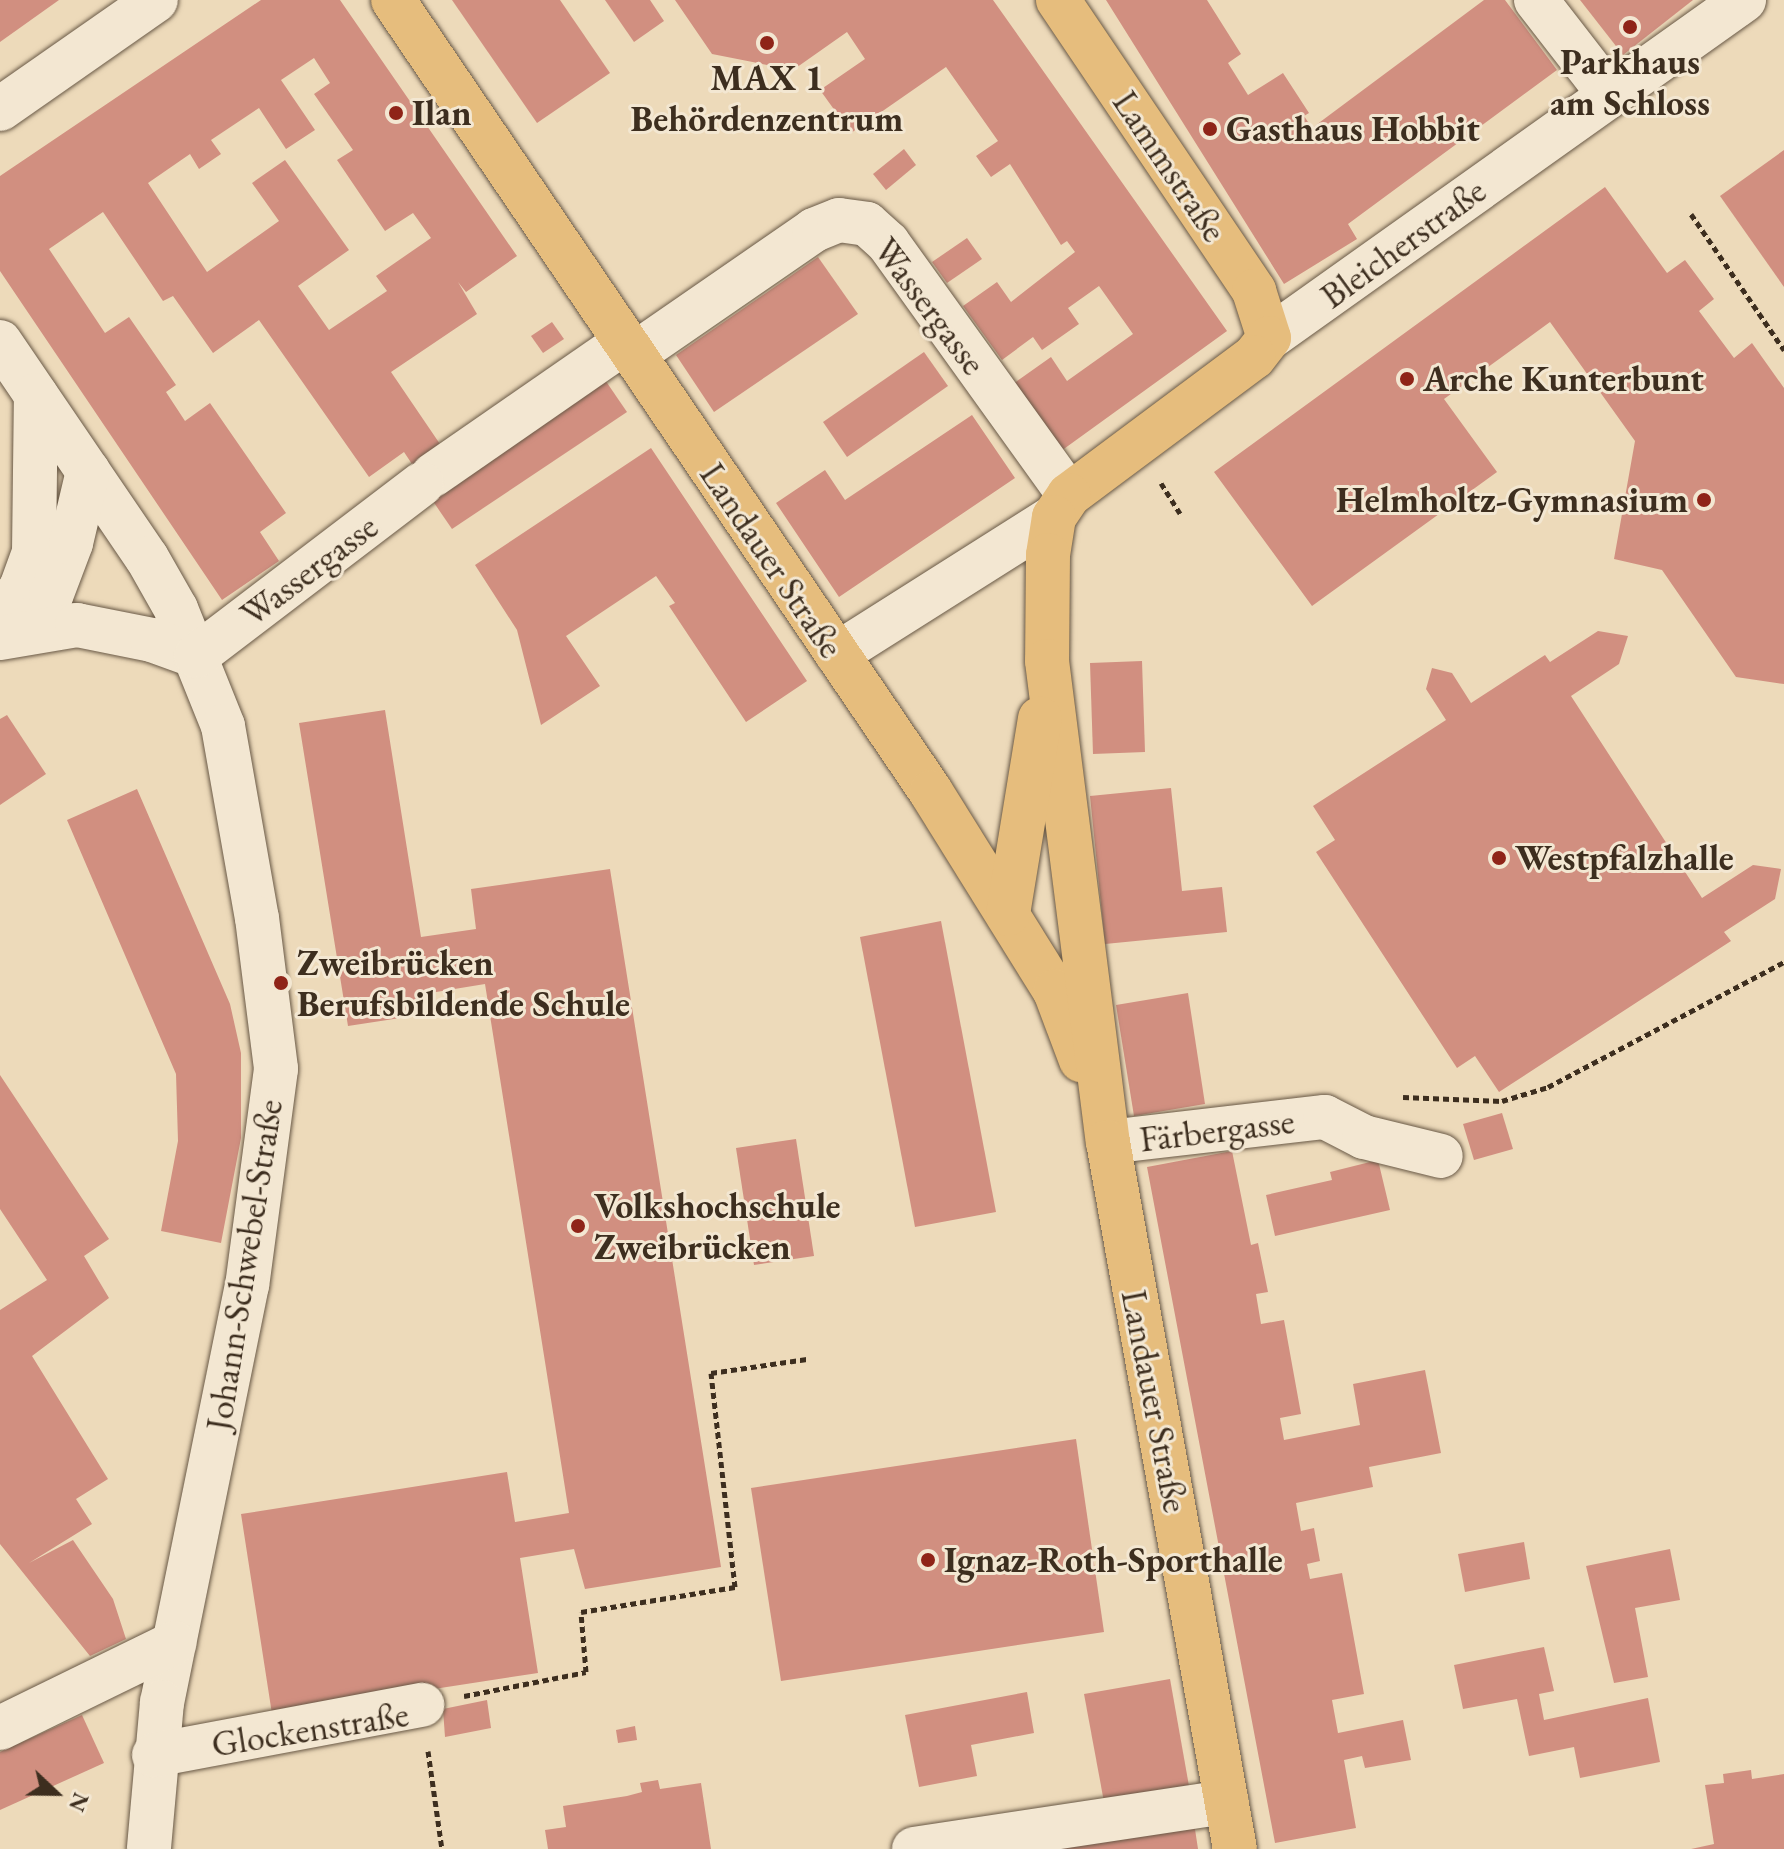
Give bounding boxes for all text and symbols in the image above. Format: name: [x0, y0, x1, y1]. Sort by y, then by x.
marker: Parkhaus am Schloss: [1621, 18, 1639, 36]
marker: MAX 1 Behördenzentrum: [758, 34, 776, 52]
place label: Parkhaus am Schloss: [1550, 39, 1710, 124]
place label: MAX 1 Behördenzentrum: [631, 55, 903, 140]
street label: Lammstraße: [1104, 82, 1236, 250]
place label: Ilan: [412, 91, 472, 135]
marker: Ilan: [387, 104, 405, 122]
place label: Gasthaus Hobbit: [1226, 107, 1480, 151]
marker: Gasthaus Hobbit: [1201, 120, 1219, 138]
street label: Bleicherstraße: [1312, 169, 1494, 317]
street label: Wassergasse: [864, 229, 996, 383]
place label: Arche Kunterbunt: [1423, 357, 1704, 401]
marker: Arche Kunterbunt: [1398, 370, 1416, 388]
street label: Landauer Straße: [691, 454, 853, 666]
place label: Helmholtz-Gymnasium: [1336, 478, 1688, 522]
marker: Helmholtz-Gymnasium: [1695, 491, 1713, 509]
street label: Wassergasse: [232, 504, 386, 636]
place label: Westpfalzhalle: [1515, 836, 1734, 880]
marker: Westpfalzhalle: [1490, 849, 1508, 867]
place label: Zweibrücken Berufsbildende Schule: [297, 940, 630, 1025]
marker: Zweibrücken Berufsbildende Schule: [272, 974, 290, 992]
street label: Johann-Schwebel-Straße: [196, 1096, 292, 1434]
street label: Färbergasse: [1137, 1099, 1297, 1161]
place label: Volkshochschule Zweibrücken: [594, 1183, 841, 1268]
marker: Volkshochschule Zweibrücken: [569, 1217, 587, 1235]
street label: Landauer Straße: [1112, 1286, 1198, 1516]
place label: Ignaz-Roth-Sporthalle: [944, 1538, 1283, 1582]
marker: Ignaz-Roth-Sporthalle: [919, 1551, 937, 1569]
street label: Glockenstraße: [208, 1692, 412, 1766]
north arrow: [16, 1753, 96, 1833]
text: N: [62, 1788, 95, 1816]

